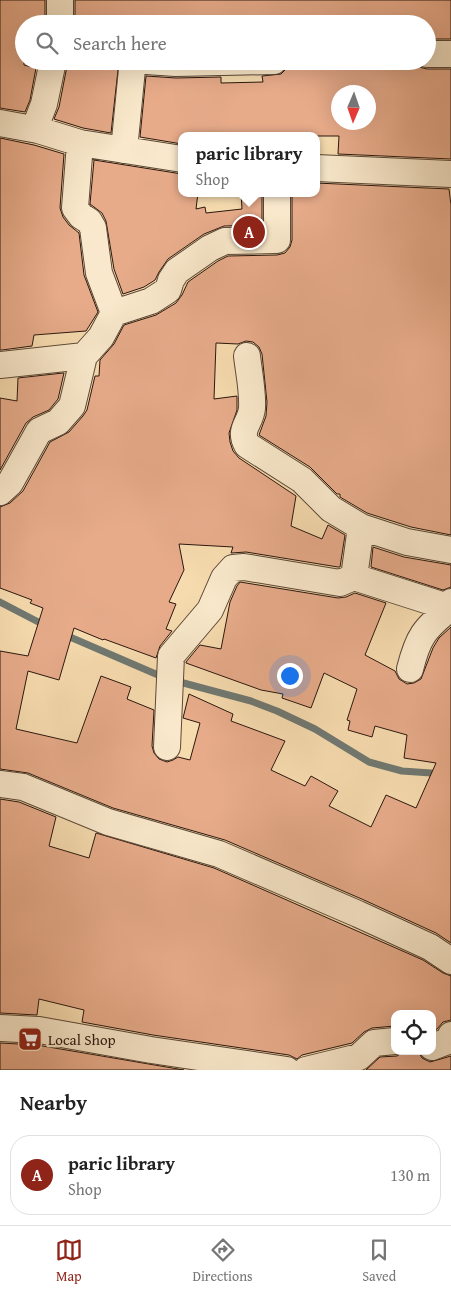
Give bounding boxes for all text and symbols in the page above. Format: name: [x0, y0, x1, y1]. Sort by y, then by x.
search box: [15, 15, 436, 70]
icon: search: [33, 29, 61, 57]
text: Search here: [73, 29, 167, 57]
north arrow: [331, 85, 376, 130]
popup: [178, 132, 320, 197]
text: paric library: [195, 139, 303, 167]
text: Shop: [195, 167, 229, 191]
pin: A: [233, 213, 265, 251]
your location: [277, 663, 303, 689]
map controls: [391, 1010, 436, 1055]
button: locate: [391, 1010, 436, 1055]
supermarket icon: Local Shop: [17, 1026, 43, 1052]
place label: Local Shop: [48, 1029, 116, 1050]
text: Nearby: [20, 1087, 87, 1118]
text: paric library: [68, 1149, 175, 1177]
text: A: [32, 1163, 42, 1187]
text: 130 m: [390, 1163, 430, 1187]
text: Shop: [68, 1177, 102, 1201]
tab: Map: [55, 1236, 83, 1286]
tab: Directions: [192, 1236, 253, 1286]
tab: Saved: [362, 1236, 396, 1286]

